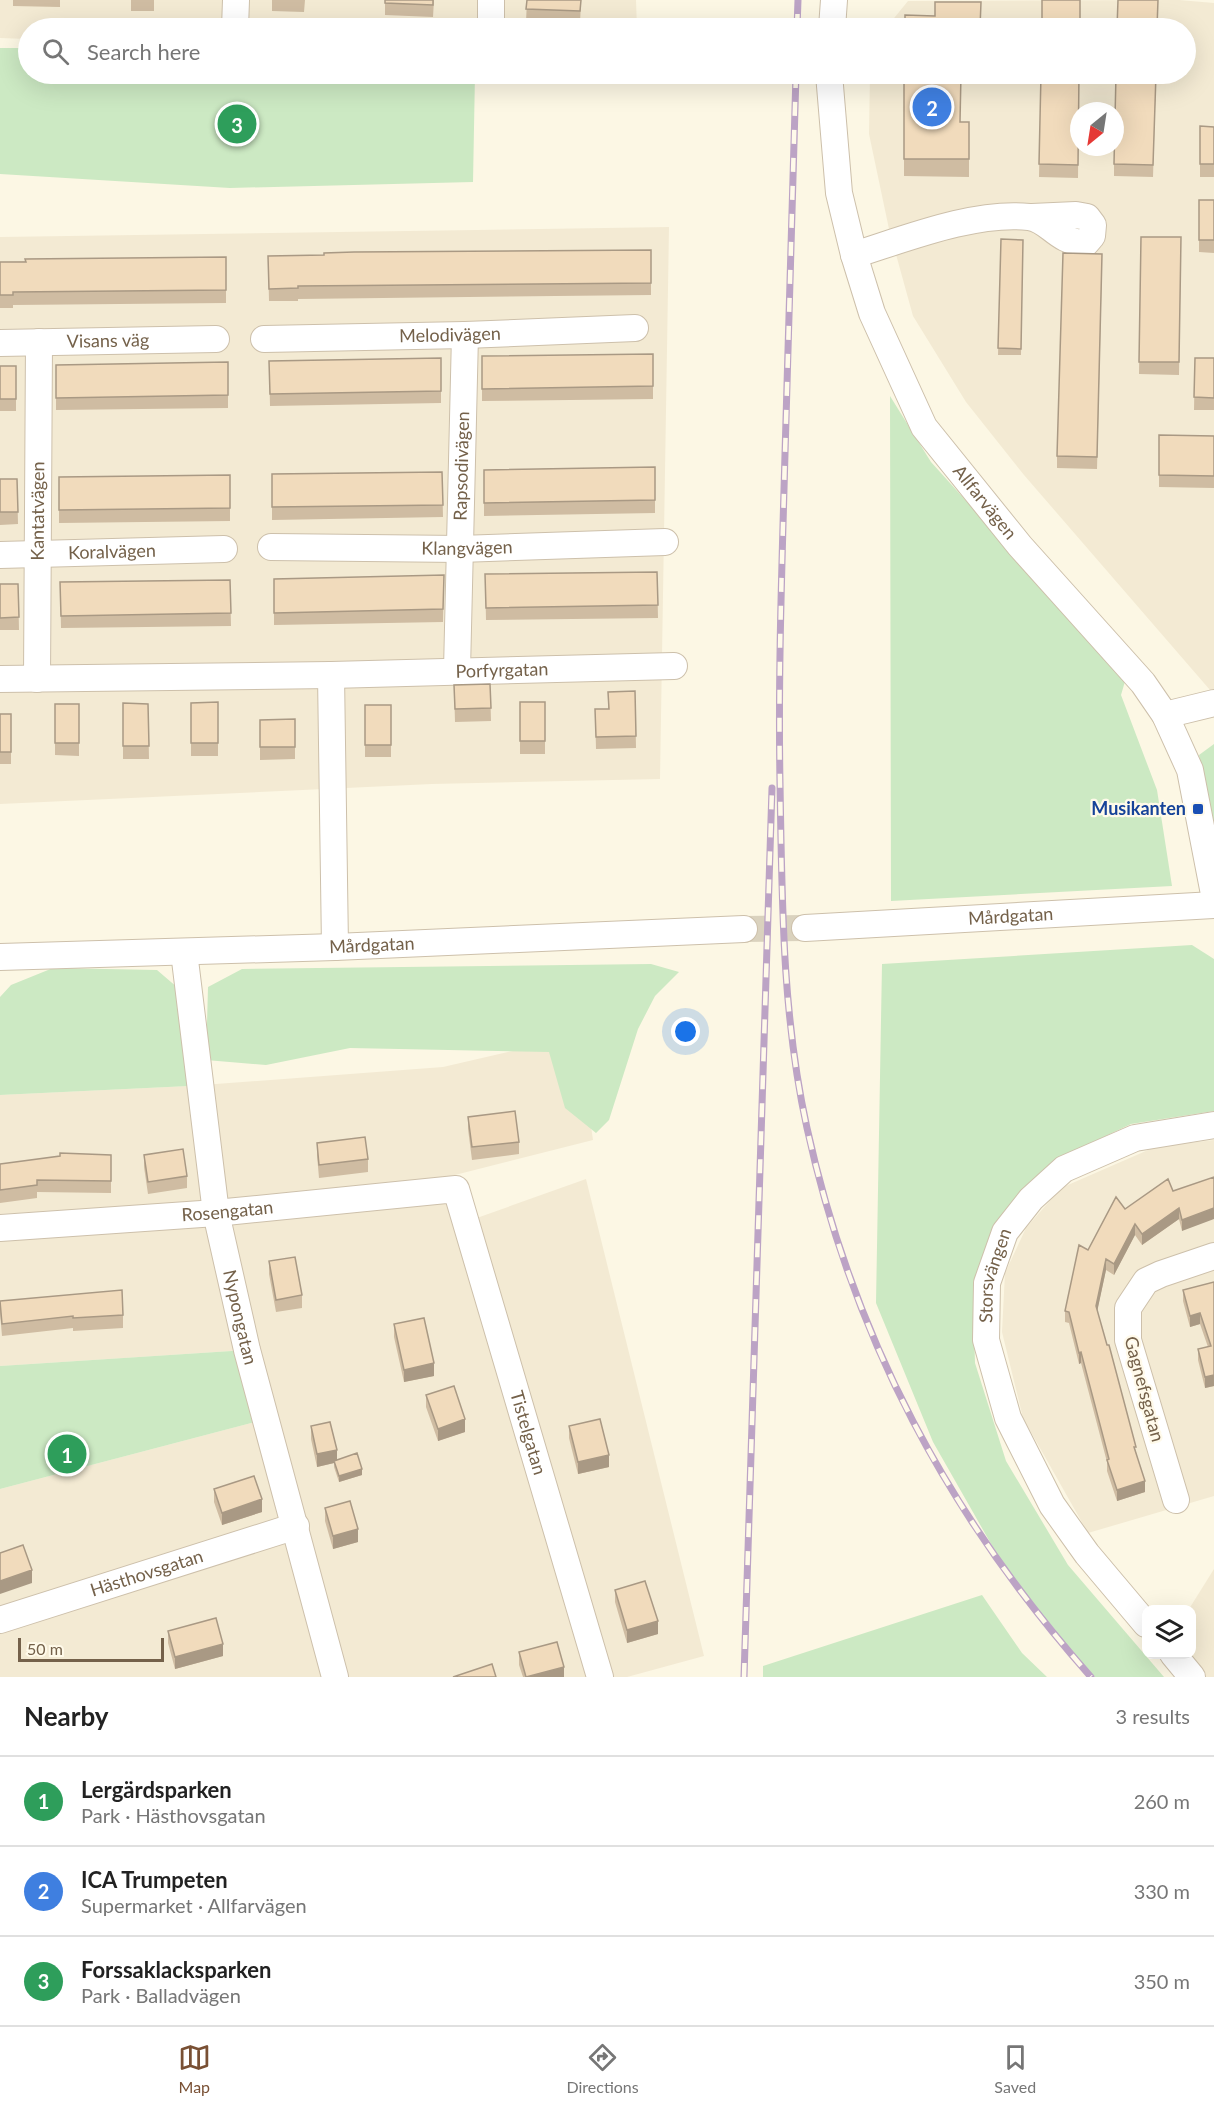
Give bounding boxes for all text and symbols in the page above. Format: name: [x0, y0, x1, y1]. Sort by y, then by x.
search box: [18, 18, 1196, 84]
icon: search: [39, 35, 72, 68]
text: Search here: [87, 38, 200, 65]
pin: 2: [912, 84, 952, 130]
pin: 3: [218, 102, 256, 146]
north arrow: [1070, 102, 1124, 156]
street label: Melodivägen: [399, 322, 501, 346]
street label: Visans väg: [66, 328, 150, 352]
street label: Rapsodivägen: [449, 411, 473, 521]
street label: Allfarvägen: [949, 460, 1022, 543]
street label: Kantatvägen: [26, 461, 48, 561]
street label: Klangvägen: [421, 535, 513, 559]
street label: Koralvägen: [68, 539, 156, 563]
street label: Porfyrgatan: [455, 657, 549, 682]
place label: Musikanten: [1091, 797, 1186, 819]
marker: Musikanten: [1191, 802, 1205, 816]
street label: Mårdgatan: [967, 902, 1054, 929]
street label: Mårdgatan: [329, 932, 415, 957]
your location: [671, 1017, 700, 1046]
street label: Rosengatan: [181, 1195, 274, 1225]
street label: Storsvängen: [974, 1225, 1015, 1323]
street label: Nypongatan: [219, 1268, 262, 1367]
street label: Gagnefsgatan: [1120, 1333, 1170, 1444]
street label: Tistelgatan: [506, 1388, 552, 1477]
pin: 1: [48, 1432, 86, 1476]
street label: Hästhovsgatan: [87, 1544, 206, 1601]
map controls: [1142, 1605, 1196, 1659]
button: layers: [1142, 1605, 1196, 1659]
scale bar: [18, 1635, 164, 1662]
text: 50 m: [27, 1639, 63, 1658]
text: Nearby: [24, 1700, 109, 1732]
text: 3 results: [1115, 1704, 1190, 1728]
text: Lergärdsparken: [81, 1776, 232, 1803]
text: 1: [38, 1789, 49, 1813]
text: 260 m: [1134, 1789, 1190, 1813]
text: Park · Hästhovsgatan: [81, 1803, 266, 1827]
text: ICA Trumpeten: [81, 1866, 228, 1893]
text: 2: [38, 1879, 49, 1903]
text: 330 m: [1134, 1879, 1190, 1903]
text: Supermarket · Allfarvägen: [81, 1893, 307, 1917]
text: Forssaklacksparken: [81, 1956, 271, 1983]
text: 3: [38, 1969, 49, 1993]
text: 350 m: [1134, 1969, 1190, 1993]
text: Park · Balladvägen: [81, 1983, 241, 2007]
tab: Map: [178, 2041, 211, 2096]
tab: Directions: [566, 2041, 639, 2096]
tab: Saved: [994, 2041, 1036, 2096]

